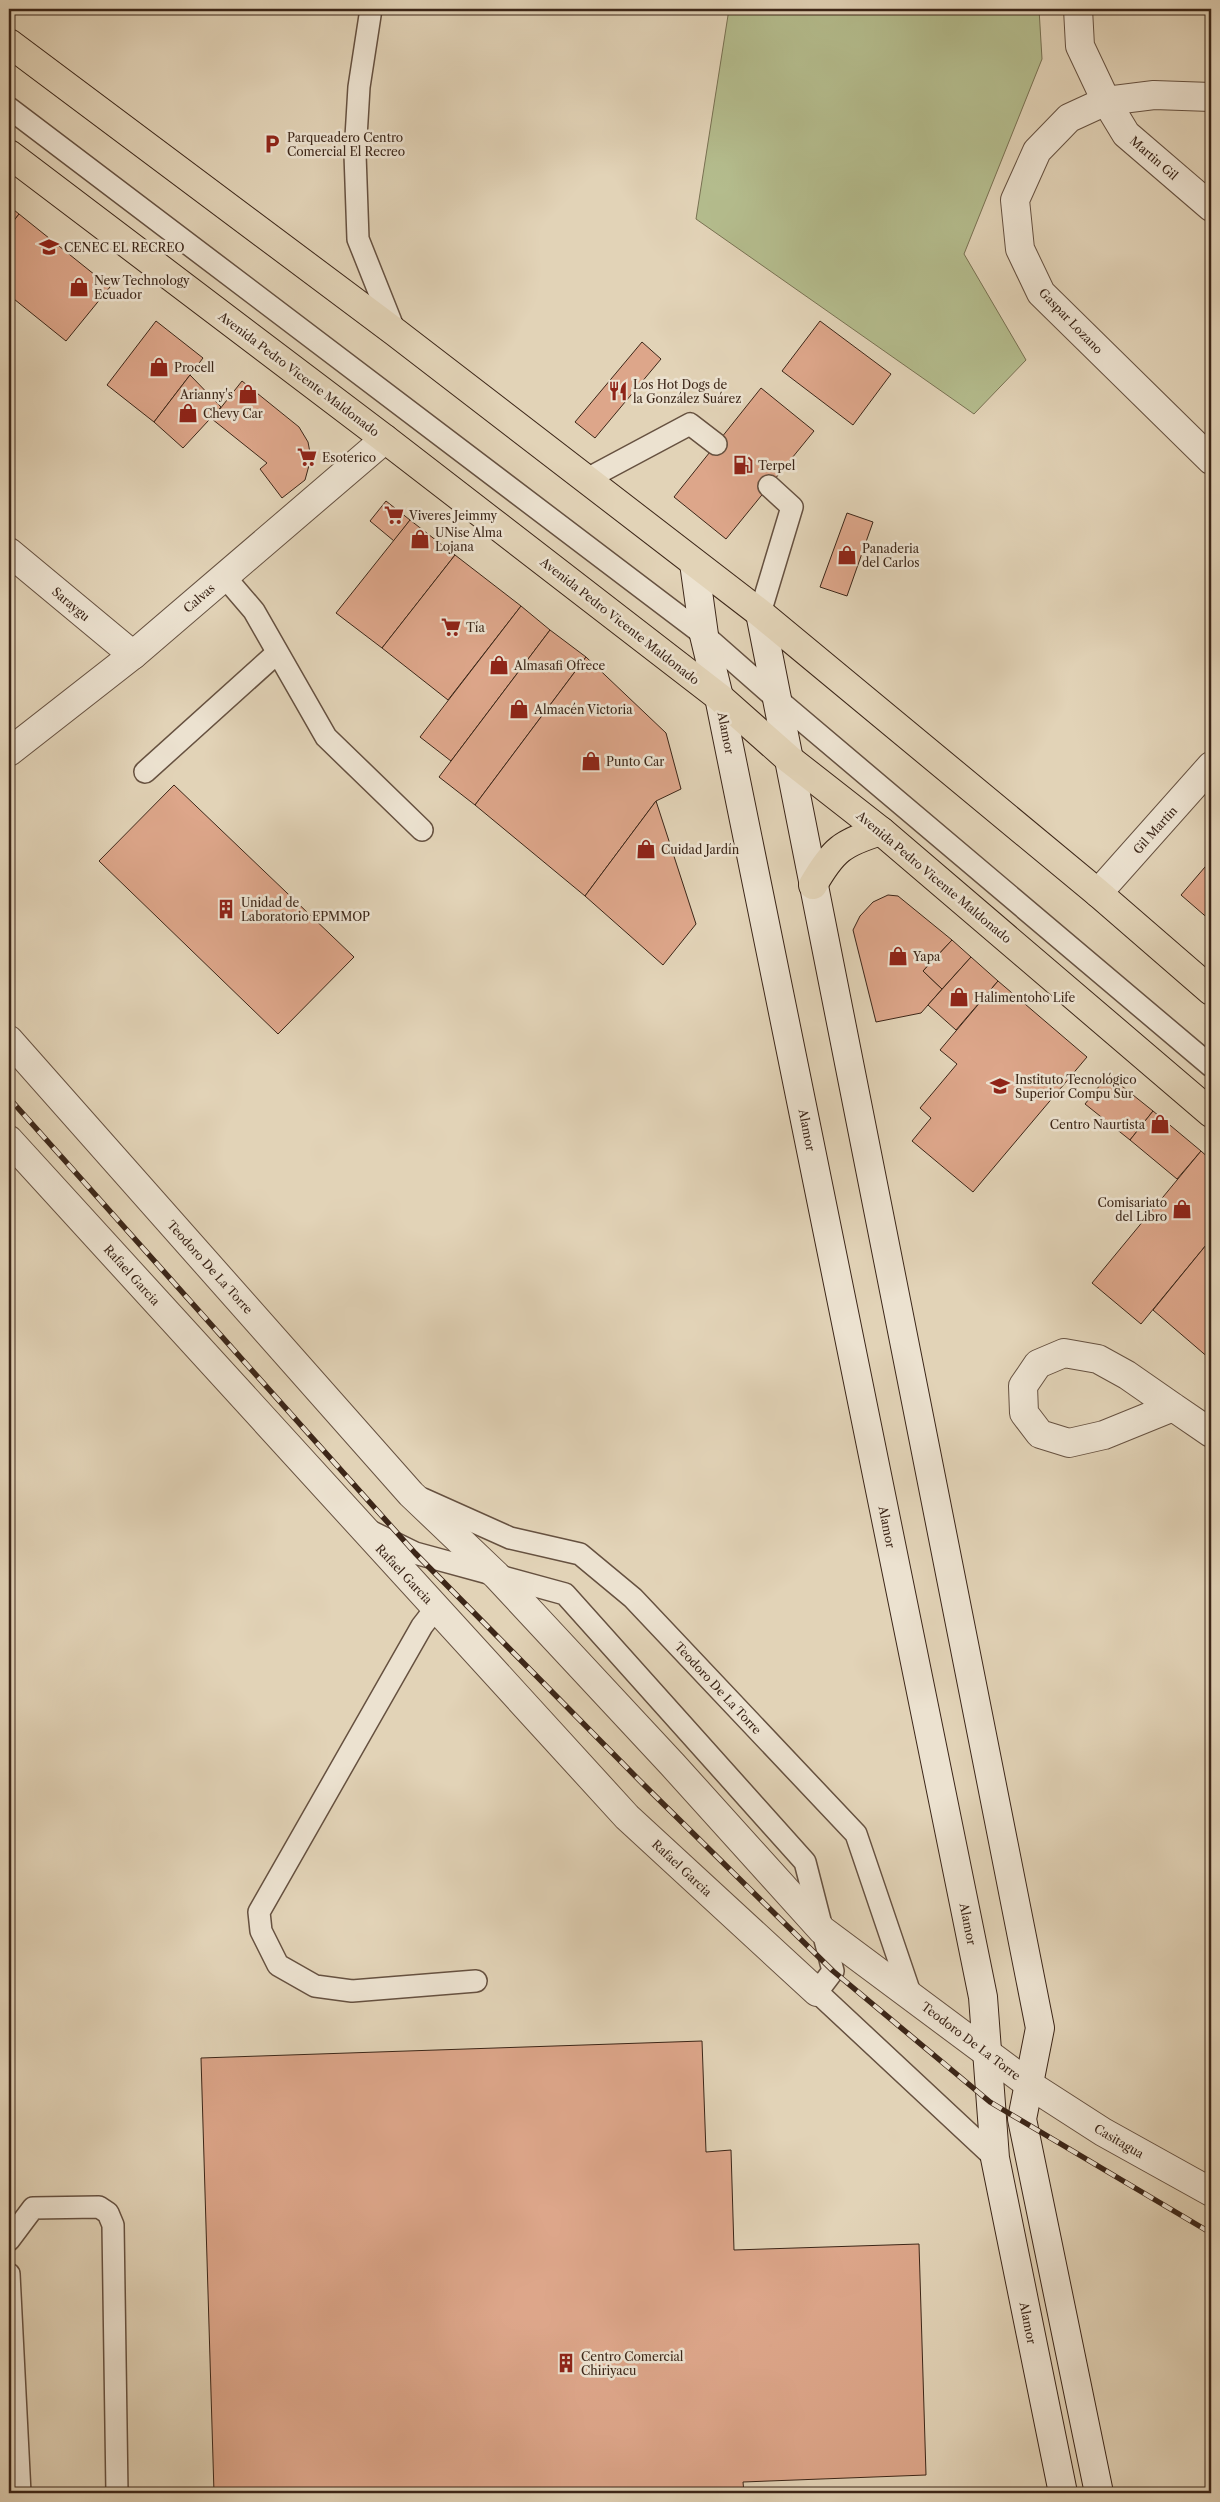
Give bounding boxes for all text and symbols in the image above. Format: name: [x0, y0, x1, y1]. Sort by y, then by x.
place label: Parqueadero Centro Comercial El Recreo: [287, 130, 405, 159]
parking icon: Parqueadero Centro Comercial El Recreo: [261, 133, 283, 155]
street label: Martin Gil: [1127, 133, 1181, 183]
school or university icon: CENEC EL RECREO: [38, 236, 60, 258]
place label: CENEC EL RECREO: [64, 240, 185, 255]
place label: New Technology Ecuador: [94, 273, 190, 302]
shop icon: New Technology Ecuador: [68, 276, 90, 298]
street label: Gaspar Lozano: [1036, 285, 1106, 357]
street label: Avenida Pedro Vicente Maldonado: [215, 308, 382, 439]
shop icon: Procell: [148, 356, 170, 378]
place label: Procell: [174, 360, 215, 375]
place label: Los Hot Dogs de la González Suárez: [633, 377, 741, 406]
restaurant icon: Los Hot Dogs de la González Suárez: [607, 380, 629, 402]
shop icon: Arianny's: [237, 383, 259, 405]
place label: Arianny's: [179, 387, 233, 402]
shop icon: Chevy Car: [177, 402, 199, 424]
place label: Chevy Car: [203, 406, 263, 421]
supermarket icon: Esoterico: [296, 446, 318, 468]
place label: Esoterico: [322, 450, 376, 465]
fuel station icon: Terpel: [732, 454, 754, 476]
place label: Terpel: [758, 458, 796, 473]
supermarket icon: Viveres Jeimmy: [383, 504, 405, 526]
place label: Viveres Jeimmy: [408, 508, 498, 523]
place label: UNise Alma Lojana: [435, 525, 503, 554]
shop icon: UNise Alma Lojana: [409, 528, 431, 550]
place label: Panaderia del Carlos: [862, 541, 920, 570]
shop icon: Panaderia del Carlos: [836, 544, 858, 566]
street label: Avenida Pedro Vicente Maldonado: [537, 554, 702, 688]
street label: Calvas: [180, 580, 218, 616]
street label: Saraygu: [49, 584, 93, 624]
supermarket icon: Tía: [440, 616, 462, 638]
place label: Tía: [466, 620, 485, 635]
shop icon: Almasafi Ofrece: [488, 654, 510, 676]
place label: Almasafi Ofrece: [513, 658, 605, 673]
shop icon: Almacén Victoria: [508, 698, 530, 720]
place label: Almacén Victoria: [533, 702, 633, 717]
street label: Alamor: [714, 710, 737, 755]
shop icon: Punto Car: [580, 750, 602, 772]
place label: Punto Car: [606, 754, 664, 769]
street label: Gil Martin: [1130, 803, 1181, 857]
street label: Avenida Pedro Vicente Maldonado: [853, 807, 1015, 946]
shop icon: Cuidad Jardín: [635, 838, 657, 860]
place label: Cuidad Jardín: [661, 842, 740, 857]
place label: Unidad de Laboratorio EPMMOP: [241, 895, 370, 924]
building icon: Unidad de Laboratorio EPMMOP: [215, 898, 237, 920]
shop icon: Yapa: [887, 945, 909, 967]
place label: Yapa: [912, 949, 941, 964]
shop icon: Halimentoho Life: [948, 986, 970, 1008]
place label: Halimentoho Life: [974, 990, 1075, 1005]
place label: Instituto Tecnológico Superior Compu Sur: [1015, 1072, 1136, 1101]
school or university icon: Instituto Tecnológico Superior Compu Sur: [989, 1075, 1011, 1097]
street label: Alamor: [795, 1107, 818, 1152]
shop icon: Centro Naurtista: [1149, 1113, 1171, 1135]
place label: Centro Naurtista: [1050, 1117, 1146, 1132]
place label: Comisariato del Libro: [1097, 1195, 1167, 1224]
shop icon: Comisariato del Libro: [1171, 1198, 1193, 1220]
street label: Teodoro De La Torre: [164, 1217, 256, 1317]
street label: Rafael Garcia: [101, 1242, 164, 1309]
street label: Alamor: [875, 1504, 898, 1549]
street label: Rafael Garcia: [372, 1541, 436, 1608]
street label: Teodoro De La Torre: [671, 1639, 765, 1737]
street label: Rafael Garcia: [649, 1836, 716, 1900]
street label: Alamor: [956, 1901, 979, 1946]
street label: Teodoro De La Torre: [918, 1999, 1024, 2083]
street label: Casitagua: [1091, 2121, 1147, 2162]
street label: Alamor: [1016, 2300, 1039, 2345]
place label: Centro Comercial Chiriyacu: [581, 2349, 684, 2378]
building icon: Centro Comercial Chiriyacu: [555, 2352, 577, 2374]

